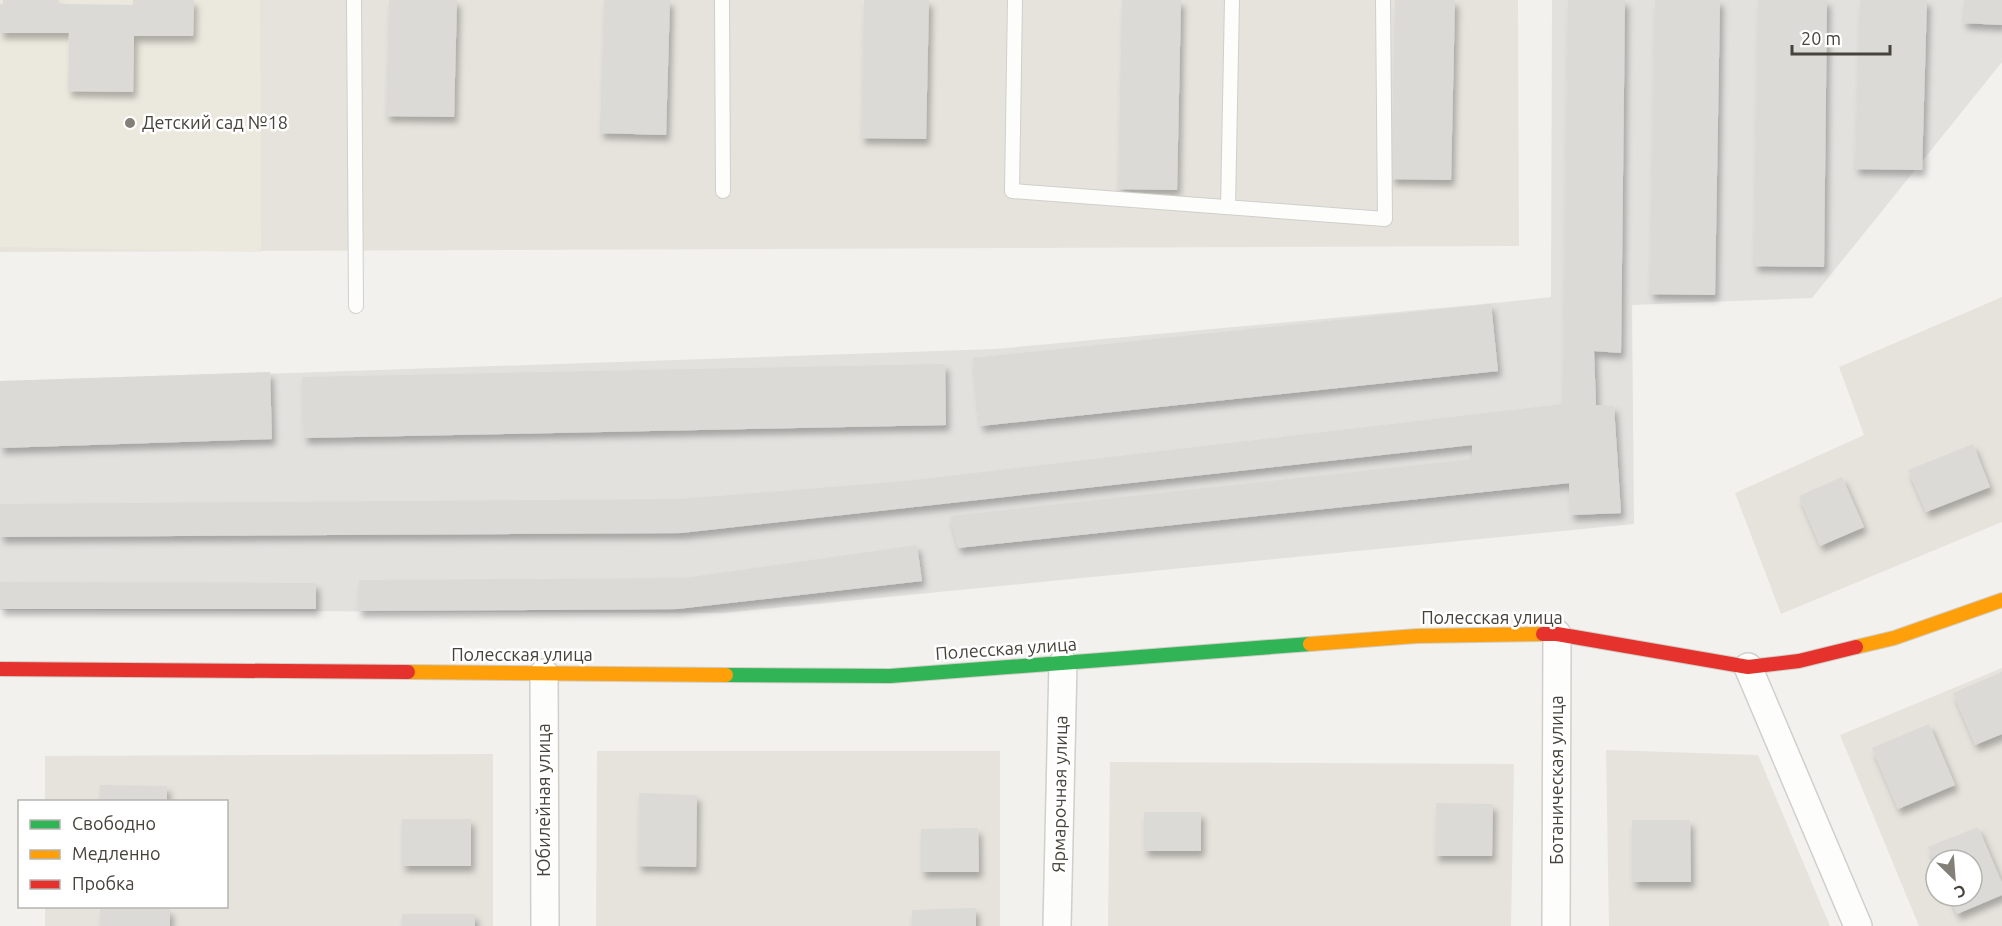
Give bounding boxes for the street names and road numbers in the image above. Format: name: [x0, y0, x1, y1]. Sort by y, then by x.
street label: Полесская улица: [1421, 607, 1563, 627]
street label: Полесская улица: [935, 633, 1077, 663]
street label: Полесская улица: [451, 644, 593, 664]
street label: Ботаническая улица: [1546, 695, 1566, 865]
street label: Ярмарочная улица: [1048, 715, 1070, 873]
street label: Юбилейная улица: [533, 723, 553, 877]

